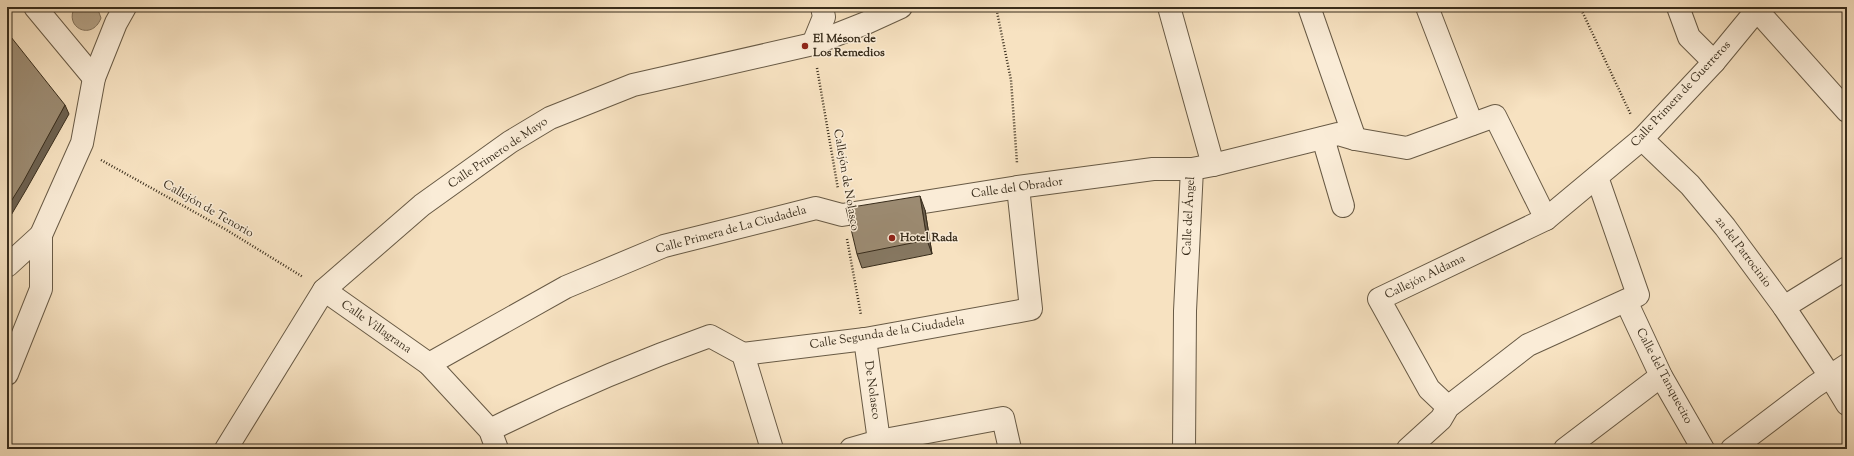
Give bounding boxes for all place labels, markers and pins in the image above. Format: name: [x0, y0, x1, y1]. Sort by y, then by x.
place label: El Méson de Los Remedios: [812, 30, 885, 62]
marker: El Méson de Los Remedios: [800, 41, 810, 51]
place label: Hotel Rada: [899, 229, 958, 247]
marker: Hotel Rada: [887, 233, 897, 243]

